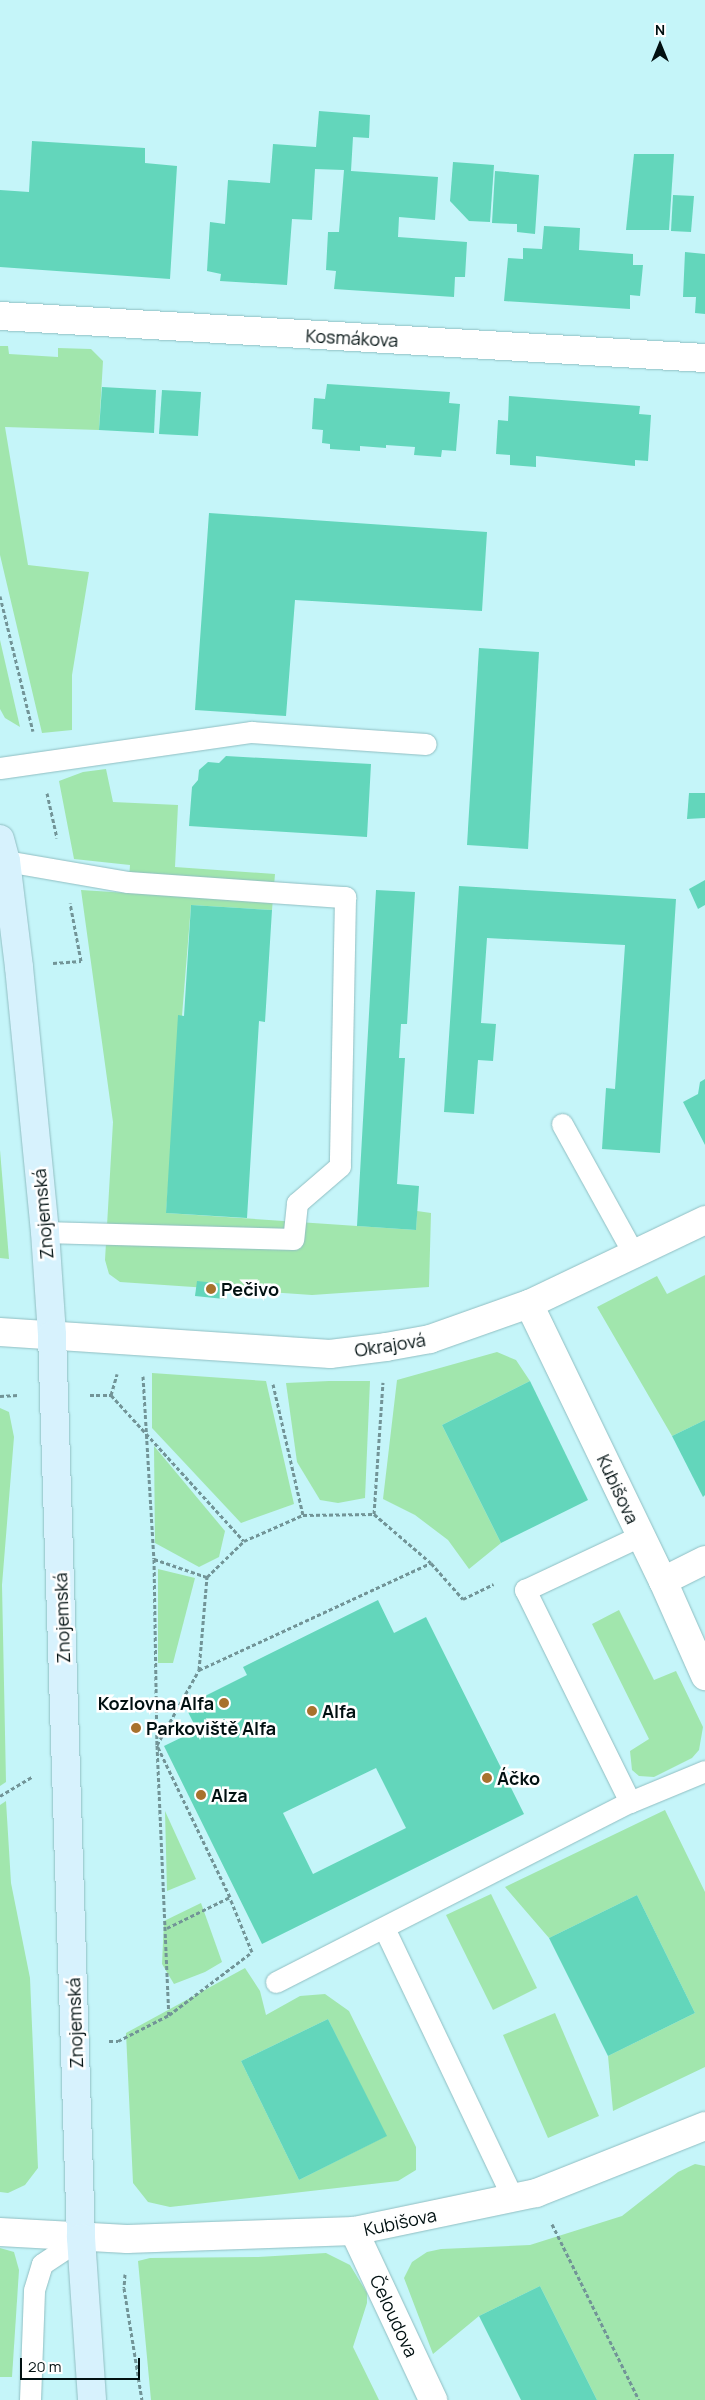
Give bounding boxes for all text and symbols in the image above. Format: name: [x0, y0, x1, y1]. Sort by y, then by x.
north arrow: [635, 20, 685, 70]
text: N: [655, 20, 665, 39]
street label: Kosmákova: [305, 325, 399, 351]
street label: Znojemská: [28, 1168, 58, 1260]
place label: Pečivo: [221, 1278, 279, 1300]
marker: Pečivo: [205, 1283, 217, 1295]
street label: Okrajová: [353, 1329, 427, 1361]
street label: Kubišova: [593, 1451, 643, 1527]
street label: Znojemská: [50, 1572, 74, 1664]
place label: Kozlovna Alfa: [98, 1692, 214, 1714]
marker: Kozlovna Alfa: [218, 1697, 230, 1709]
place label: Alfa: [322, 1700, 356, 1722]
marker: Alfa: [306, 1705, 318, 1717]
place label: Parkoviště Alfa: [146, 1717, 276, 1739]
marker: Parkoviště Alfa: [130, 1722, 142, 1734]
place label: Áčko: [497, 1767, 540, 1789]
marker: Áčko: [481, 1772, 493, 1784]
place label: Alza: [211, 1784, 248, 1806]
marker: Alza: [195, 1789, 207, 1801]
street label: Znojemská: [63, 1977, 87, 2069]
street label: Kubišova: [362, 2204, 438, 2240]
street label: Čeloudova: [366, 2271, 422, 2361]
scale bar: [22, 2348, 142, 2380]
text: 20 m: [28, 2356, 61, 2377]

